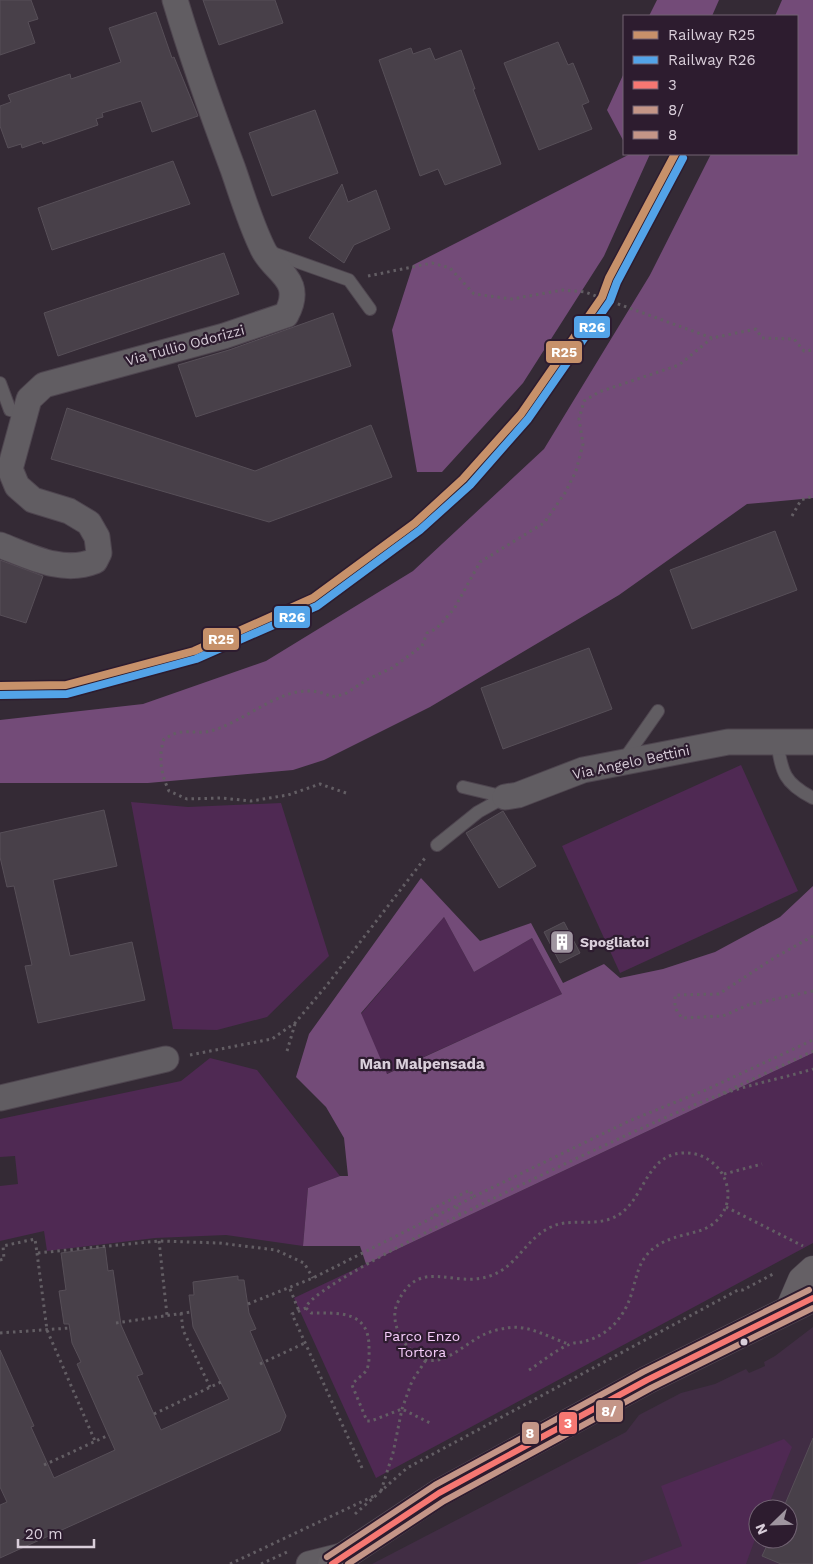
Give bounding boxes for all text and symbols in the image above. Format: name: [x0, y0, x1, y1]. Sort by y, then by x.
legend: [623, 15, 798, 155]
text: Railway R25: [668, 26, 755, 44]
text: Railway R26: [668, 51, 756, 69]
text: 3: [668, 76, 677, 94]
text: 8/: [668, 101, 684, 119]
text: 8: [668, 126, 677, 144]
line badge: R26: [573, 315, 611, 339]
text: R26: [579, 319, 606, 335]
street label: Via Tullio Odorizzi: [124, 321, 246, 369]
line badge: R25: [545, 340, 583, 364]
text: R25: [551, 344, 577, 360]
line badge: R26: [273, 605, 311, 629]
text: R26: [279, 609, 306, 625]
line badge: R25: [202, 627, 240, 651]
text: R25: [208, 631, 234, 647]
street label: Via Angelo Bettini: [571, 742, 691, 782]
building icon: Spogliatoi: [549, 929, 575, 955]
place label: Spogliatoi: [580, 934, 649, 950]
district label: Man Malpensada: [359, 1055, 485, 1073]
park label: Parco Enzo Tortora: [384, 1328, 460, 1360]
unlabelled marker: [739, 1337, 749, 1347]
line badge: 8/: [595, 1399, 624, 1423]
text: 8/: [601, 1403, 617, 1419]
line badge: 3: [558, 1411, 578, 1435]
text: 3: [564, 1415, 572, 1431]
line badge: 8: [521, 1421, 540, 1445]
text: 8: [526, 1425, 535, 1441]
north arrow: [748, 1499, 798, 1549]
scale bar: [18, 1516, 94, 1548]
text: N: [752, 1521, 770, 1537]
text: 20 m: [25, 1525, 63, 1543]

